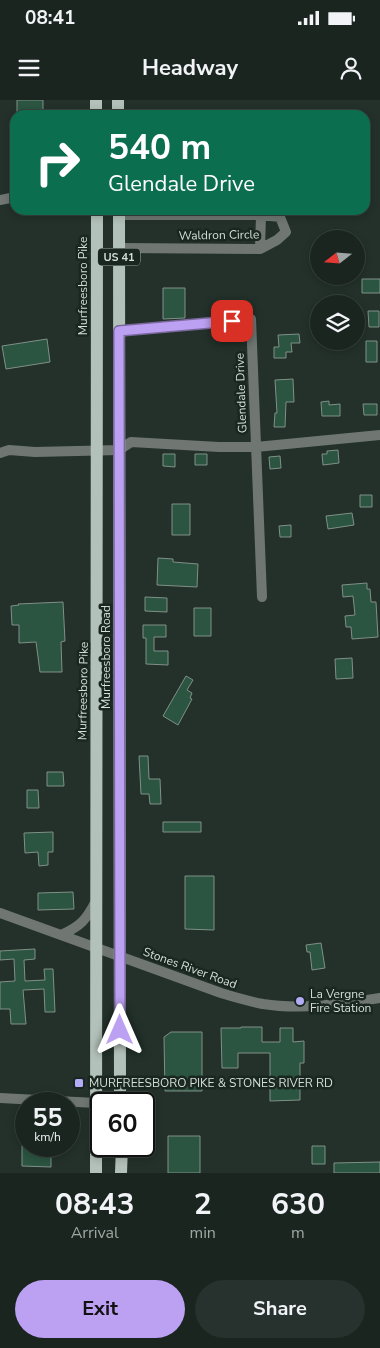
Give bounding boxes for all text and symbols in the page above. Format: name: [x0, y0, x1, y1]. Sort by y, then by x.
text: 08:41: [25, 5, 75, 31]
text: Headway: [142, 53, 238, 83]
icon: menu: [15, 54, 43, 82]
icon: person: [337, 54, 365, 82]
text: 540 m: [108, 124, 211, 171]
icon: right: [25, 130, 90, 195]
text: Glendale Drive: [108, 169, 255, 199]
street label: Waldron Circle: [179, 226, 259, 244]
north arrow: [310, 230, 365, 285]
map controls: [310, 230, 365, 350]
street label: Murfreesboro Pike: [75, 237, 91, 335]
road number: US 41: [98, 248, 140, 266]
button: layers: [310, 295, 365, 350]
pin: [211, 300, 253, 342]
icon: arrive: [218, 307, 246, 335]
street label: Glendale Drive: [232, 353, 250, 433]
street label: Murfreesboro Road: [98, 605, 114, 709]
street label: Murfreesboro Pike: [74, 642, 92, 740]
street label: Stones River Road: [141, 944, 239, 992]
place label: La Vergne Fire Station: [310, 986, 371, 1016]
marker: La Vergne Fire Station: [294, 995, 306, 1007]
position arrow: [93, 1003, 145, 1055]
place label: MURFREESBORO PIKE & STONES RIVER RD: [89, 1075, 333, 1091]
marker: MURFREESBORO PIKE & STONES RIVER RD: [73, 1077, 85, 1089]
speed limit sign: 60: [90, 1092, 155, 1157]
text: 55: [32, 1101, 63, 1135]
text: km/h: [34, 1129, 61, 1145]
text: 08:43: [55, 1184, 134, 1225]
text: 2: [194, 1184, 212, 1225]
text: 630: [271, 1184, 325, 1225]
text: Arrival: [71, 1222, 119, 1244]
text: min: [189, 1222, 216, 1244]
text: m: [291, 1222, 305, 1244]
button: Exit: [15, 1280, 185, 1338]
button: Share: [195, 1280, 365, 1338]

